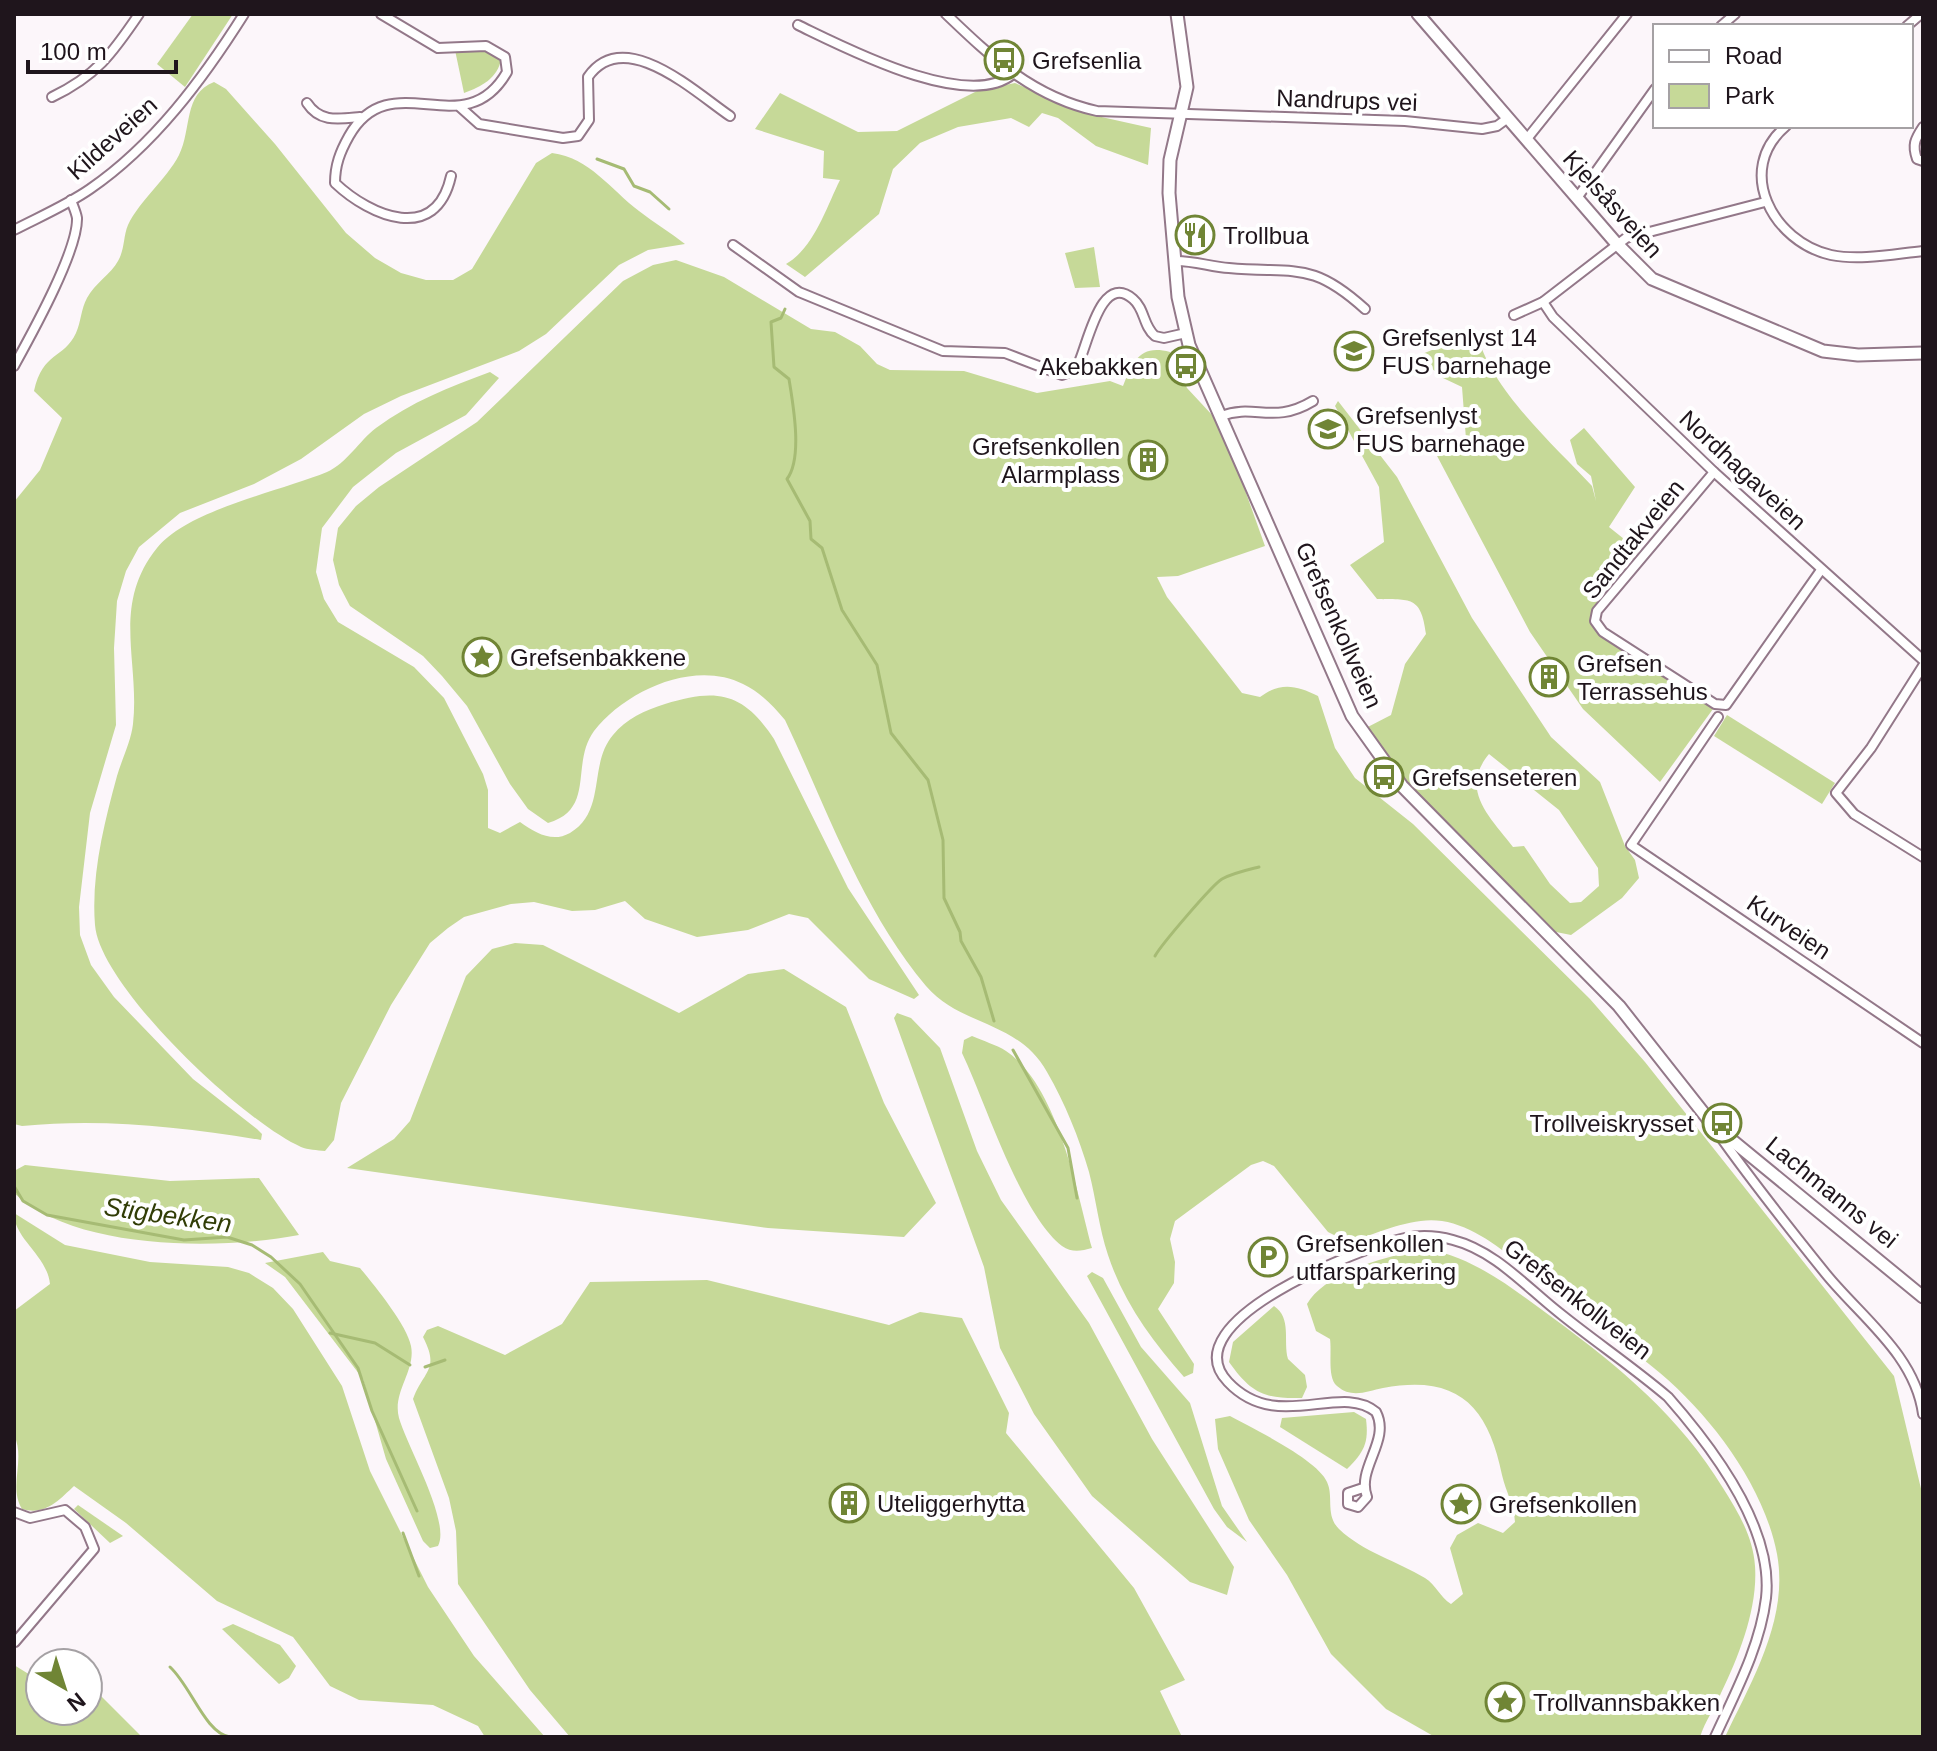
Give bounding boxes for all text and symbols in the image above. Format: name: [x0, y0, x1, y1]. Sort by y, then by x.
scale bar: [28, 24, 176, 74]
legend: [1653, 24, 1913, 128]
text: 100 m: [40, 38, 107, 65]
bus stop icon: Grefsenlia: [983, 39, 1025, 81]
text: Road: [1725, 42, 1782, 69]
place label: Grefsenlia: [1032, 47, 1142, 74]
text: Park: [1725, 82, 1775, 109]
street label: Nandrups vei: [1276, 84, 1418, 116]
street label: Kildeveien: [62, 91, 162, 185]
street label: Kjelsåsveien: [1558, 145, 1668, 263]
restaurant icon: Trollbua: [1174, 214, 1216, 256]
place label: Trollbua: [1223, 222, 1309, 249]
place label: Grefsenlyst 14 FUS barnehage: [1382, 324, 1551, 379]
school or university icon: Grefsenlyst 14 FUS barnehage: [1333, 330, 1375, 372]
bus stop icon: Akebakken: [1165, 345, 1207, 387]
place label: Akebakken: [1039, 353, 1158, 380]
place label: Grefsenlyst FUS barnehage: [1356, 402, 1525, 457]
street label: Nordhagaveien: [1674, 405, 1812, 535]
school or university icon: Grefsenlyst FUS barnehage: [1307, 408, 1349, 450]
place label: Grefsenkollen Alarmplass: [972, 433, 1120, 488]
building icon: Grefsenkollen Alarmplass: [1127, 439, 1169, 481]
street label: Sandtakveien: [1577, 474, 1689, 604]
street label: Grefsenkollveien: [1290, 538, 1388, 712]
place icon: Grefsenbakkene: [461, 636, 503, 678]
place label: Grefsenbakkene: [510, 644, 686, 671]
place label: Grefsen Terrassehus: [1577, 650, 1708, 705]
building icon: Grefsen Terrassehus: [1528, 656, 1570, 698]
bus stop icon: Grefsenseteren: [1363, 756, 1405, 798]
place label: Grefsenseteren: [1412, 764, 1577, 791]
street label: Kurveien: [1742, 889, 1836, 965]
bus stop icon: Trollveiskrysset: [1701, 1102, 1743, 1144]
place label: Trollveiskrysset: [1530, 1110, 1694, 1137]
street label: Lachmanns vei: [1761, 1131, 1903, 1253]
water label: Stigbekken: [102, 1191, 234, 1239]
place label: Grefsenkollen utfarsparkering: [1296, 1230, 1456, 1285]
street label: Grefsenkollveien: [1499, 1233, 1657, 1365]
parking icon: Grefsenkollen utfarsparkering: [1247, 1236, 1289, 1278]
building icon: Uteliggerhytta: [828, 1482, 870, 1524]
place icon: Grefsenkollen: [1440, 1483, 1482, 1525]
place label: Uteliggerhytta: [877, 1490, 1026, 1517]
place label: Grefsenkollen: [1489, 1491, 1637, 1518]
north arrow: [24, 1647, 104, 1727]
place icon: Trollvannsbakken: [1484, 1681, 1526, 1723]
text: N: [62, 1687, 90, 1717]
place label: Trollvannsbakken: [1533, 1689, 1720, 1716]

